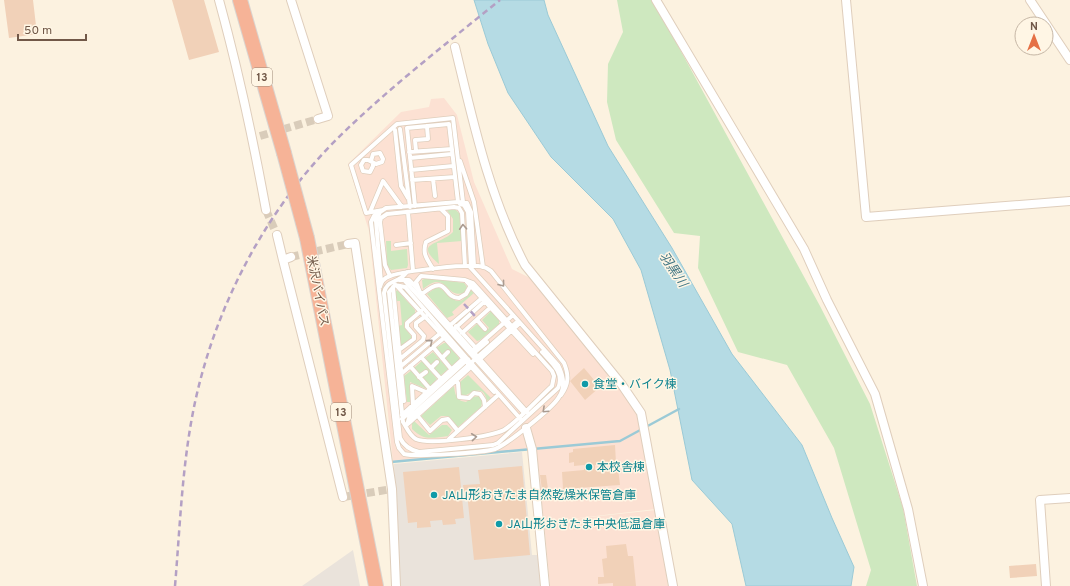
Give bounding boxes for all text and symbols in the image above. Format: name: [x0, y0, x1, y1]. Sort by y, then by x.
scale bar: [18, 16, 86, 42]
north arrow: [1014, 16, 1054, 56]
text: N: [1030, 20, 1038, 34]
text: 50 m: [24, 23, 52, 39]
road number: 13: [252, 68, 272, 86]
one-way arrow: [459, 224, 467, 230]
water label: 羽黒川: [655, 249, 691, 292]
street label: 米沢バイパス: [302, 254, 332, 328]
one-way arrow: [498, 280, 505, 287]
one-way arrow: [426, 340, 433, 347]
place label: 食堂・バイク棟: [593, 377, 677, 393]
marker: 食堂・バイク棟: [580, 379, 590, 389]
road number: 13: [331, 403, 351, 421]
one-way arrow: [542, 406, 550, 413]
one-way arrow: [471, 433, 477, 442]
place label: 本校舎棟: [597, 460, 645, 476]
marker: 本校舎棟: [584, 462, 594, 472]
place label: JA山形おきたま自然乾燥米保管倉庫: [442, 488, 636, 504]
marker: JA山形おきたま自然乾燥米保管倉庫: [429, 490, 439, 500]
place label: JA山形おきたま中央低温倉庫: [507, 517, 665, 533]
marker: JA山形おきたま中央低温倉庫: [494, 519, 504, 529]

